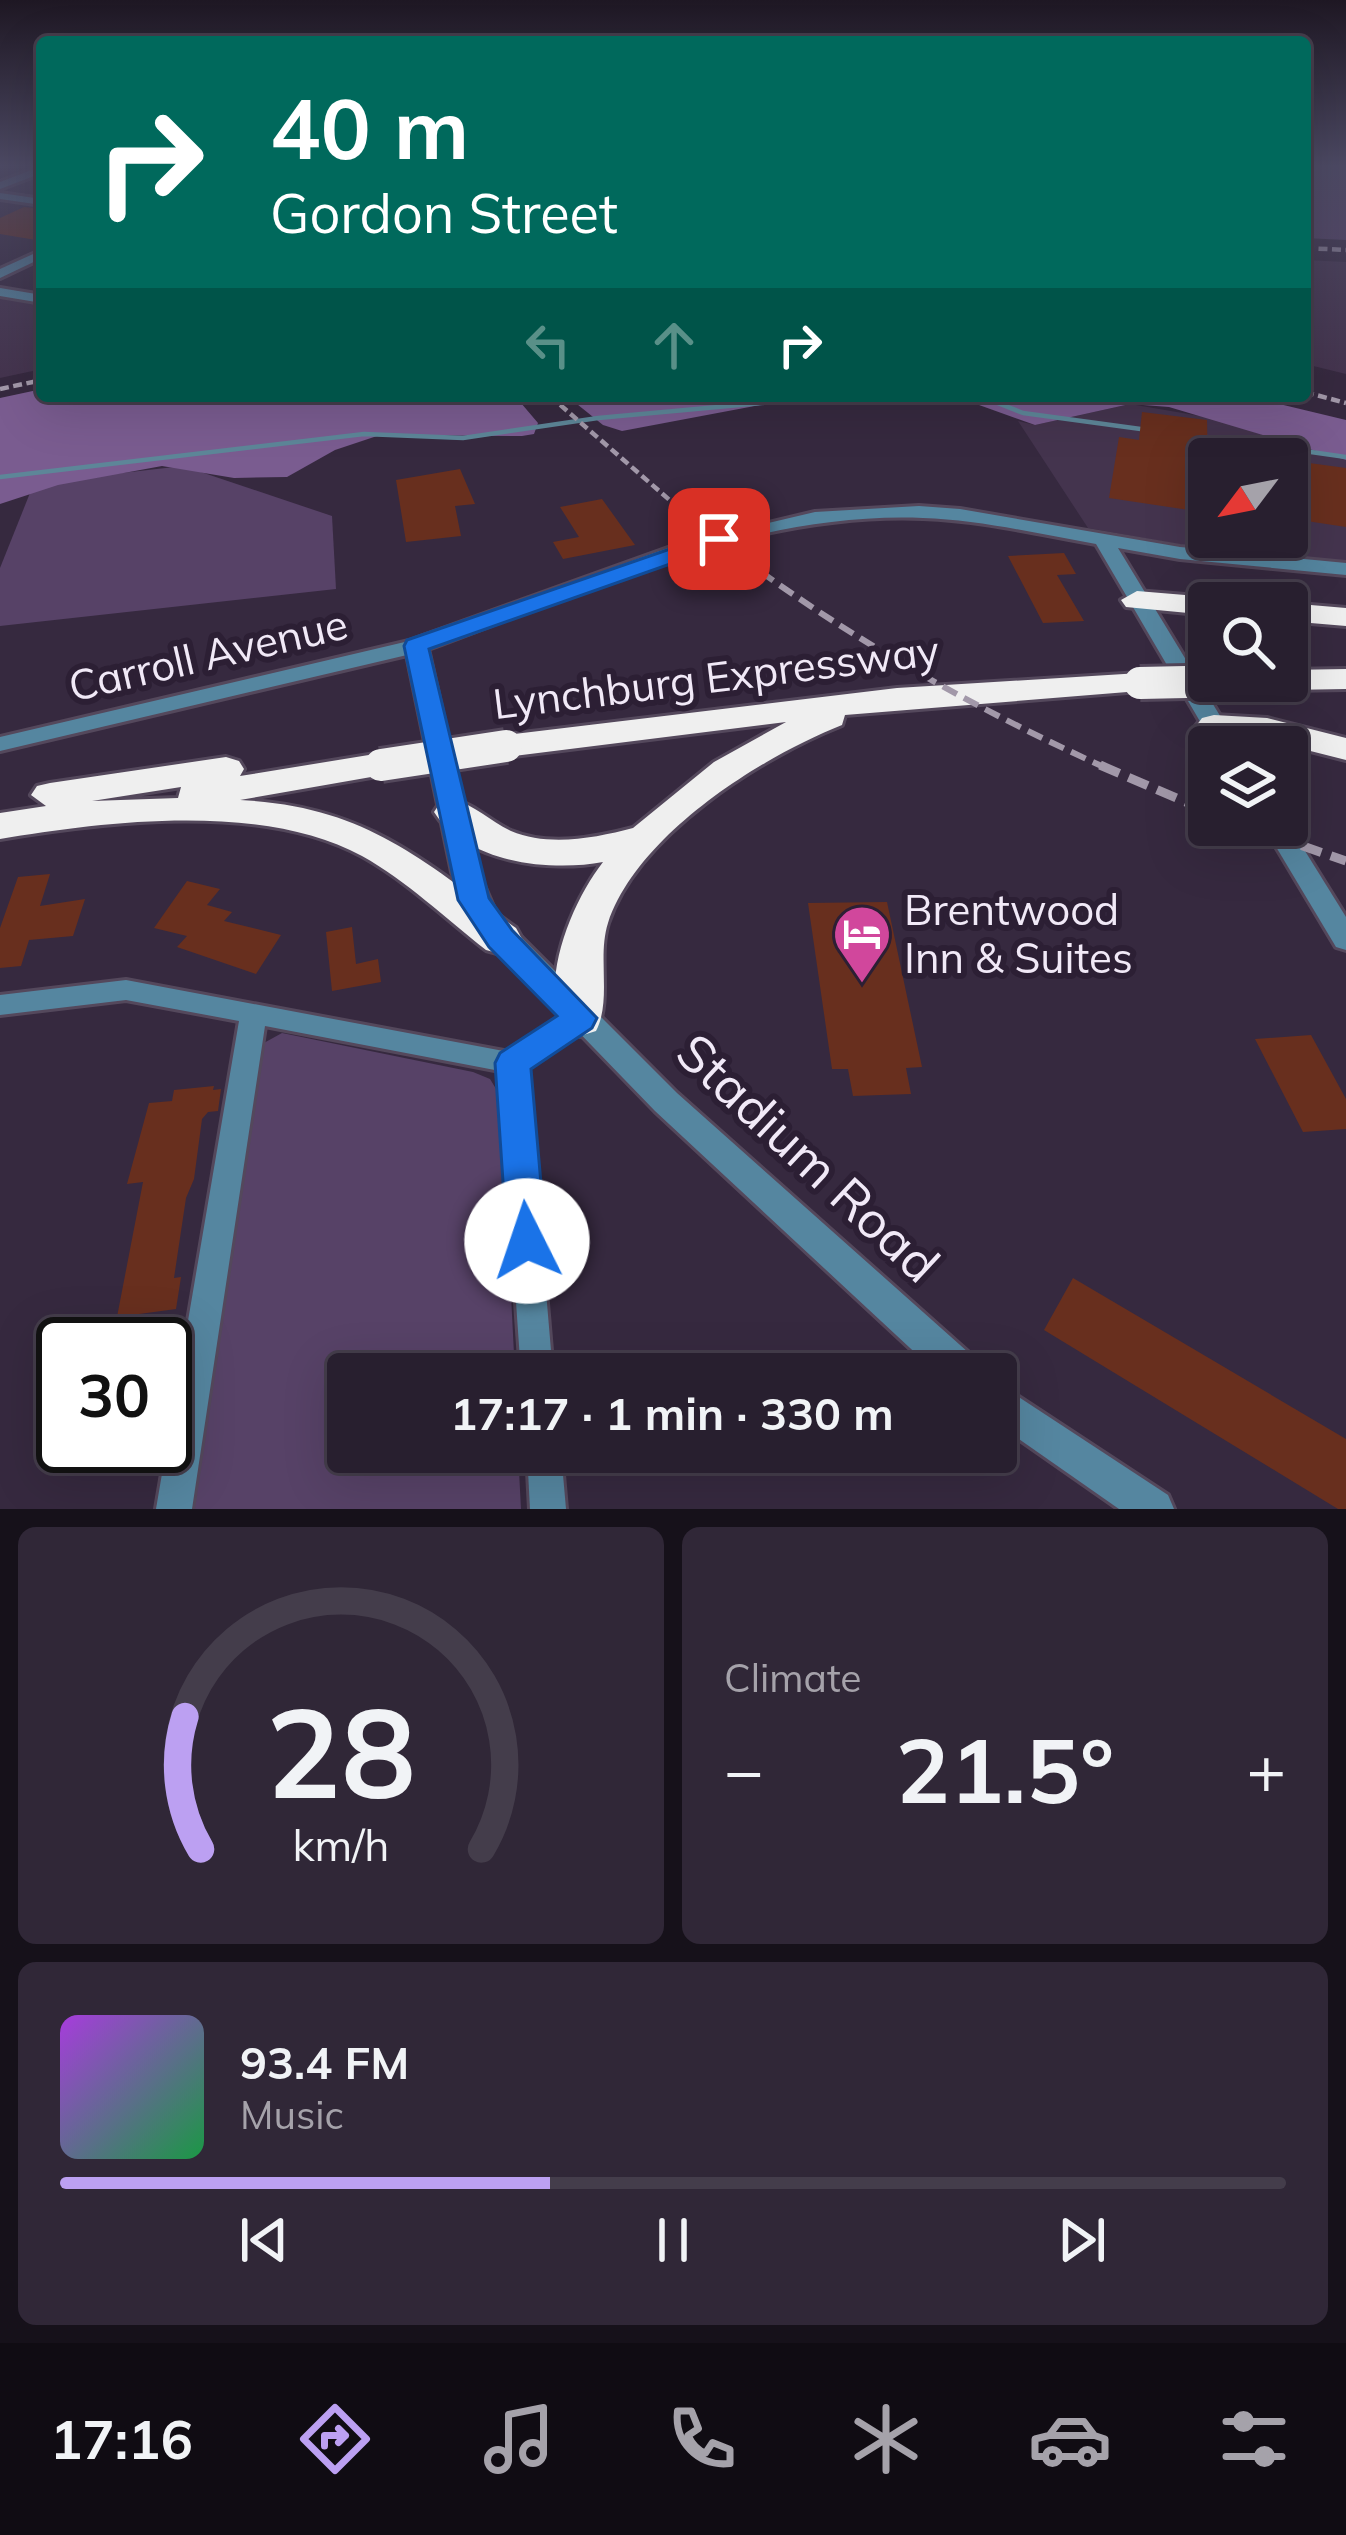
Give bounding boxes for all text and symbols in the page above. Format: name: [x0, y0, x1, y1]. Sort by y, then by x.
text: 40 m: [270, 75, 469, 180]
icon: right: [72, 84, 228, 240]
text: Gordon Street: [270, 179, 618, 247]
icon: left: [515, 312, 581, 378]
icon: ahead: [641, 312, 707, 378]
icon: right: [767, 312, 833, 378]
north arrow: [1188, 438, 1308, 558]
map controls: [1188, 438, 1308, 846]
pin: [668, 488, 770, 590]
icon: arrive: [686, 506, 752, 572]
button: search: [1188, 582, 1308, 702]
street label: Carroll Avenue: [63, 597, 353, 712]
street label: Lynchburg Expressway: [490, 623, 942, 730]
button: layers: [1188, 726, 1308, 846]
place label: Brentwood Inn & Suites: [904, 883, 1133, 984]
hotel icon: Brentwood Inn & Suites: [831, 903, 893, 985]
street label: Stadium Road: [664, 1019, 953, 1295]
position arrow: [464, 1178, 590, 1304]
speed limit sign: 30: [36, 1317, 192, 1473]
text: 17:17 · 1 min · 330 m: [450, 1385, 894, 1441]
text: Climate: [724, 1653, 862, 1702]
text: 28: [266, 1673, 416, 1829]
text: 21.5°: [896, 1713, 1114, 1826]
text: −: [724, 1728, 764, 1811]
text: +: [1246, 1728, 1286, 1811]
text: km/h: [292, 1817, 390, 1871]
text: 93.4 FM: [240, 2034, 409, 2090]
text: Music: [240, 2090, 344, 2139]
icon: previous: [231, 2207, 297, 2273]
icon: pause: [640, 2207, 706, 2273]
icon: next: [1049, 2207, 1115, 2273]
icon: directions: [293, 2397, 377, 2481]
icon: music: [477, 2397, 561, 2481]
icon: phone: [660, 2397, 744, 2481]
icon: climate: [844, 2397, 928, 2481]
icon: car: [1028, 2397, 1112, 2481]
icon: filters: [1212, 2397, 1296, 2481]
text: 17:16: [50, 2405, 193, 2473]

